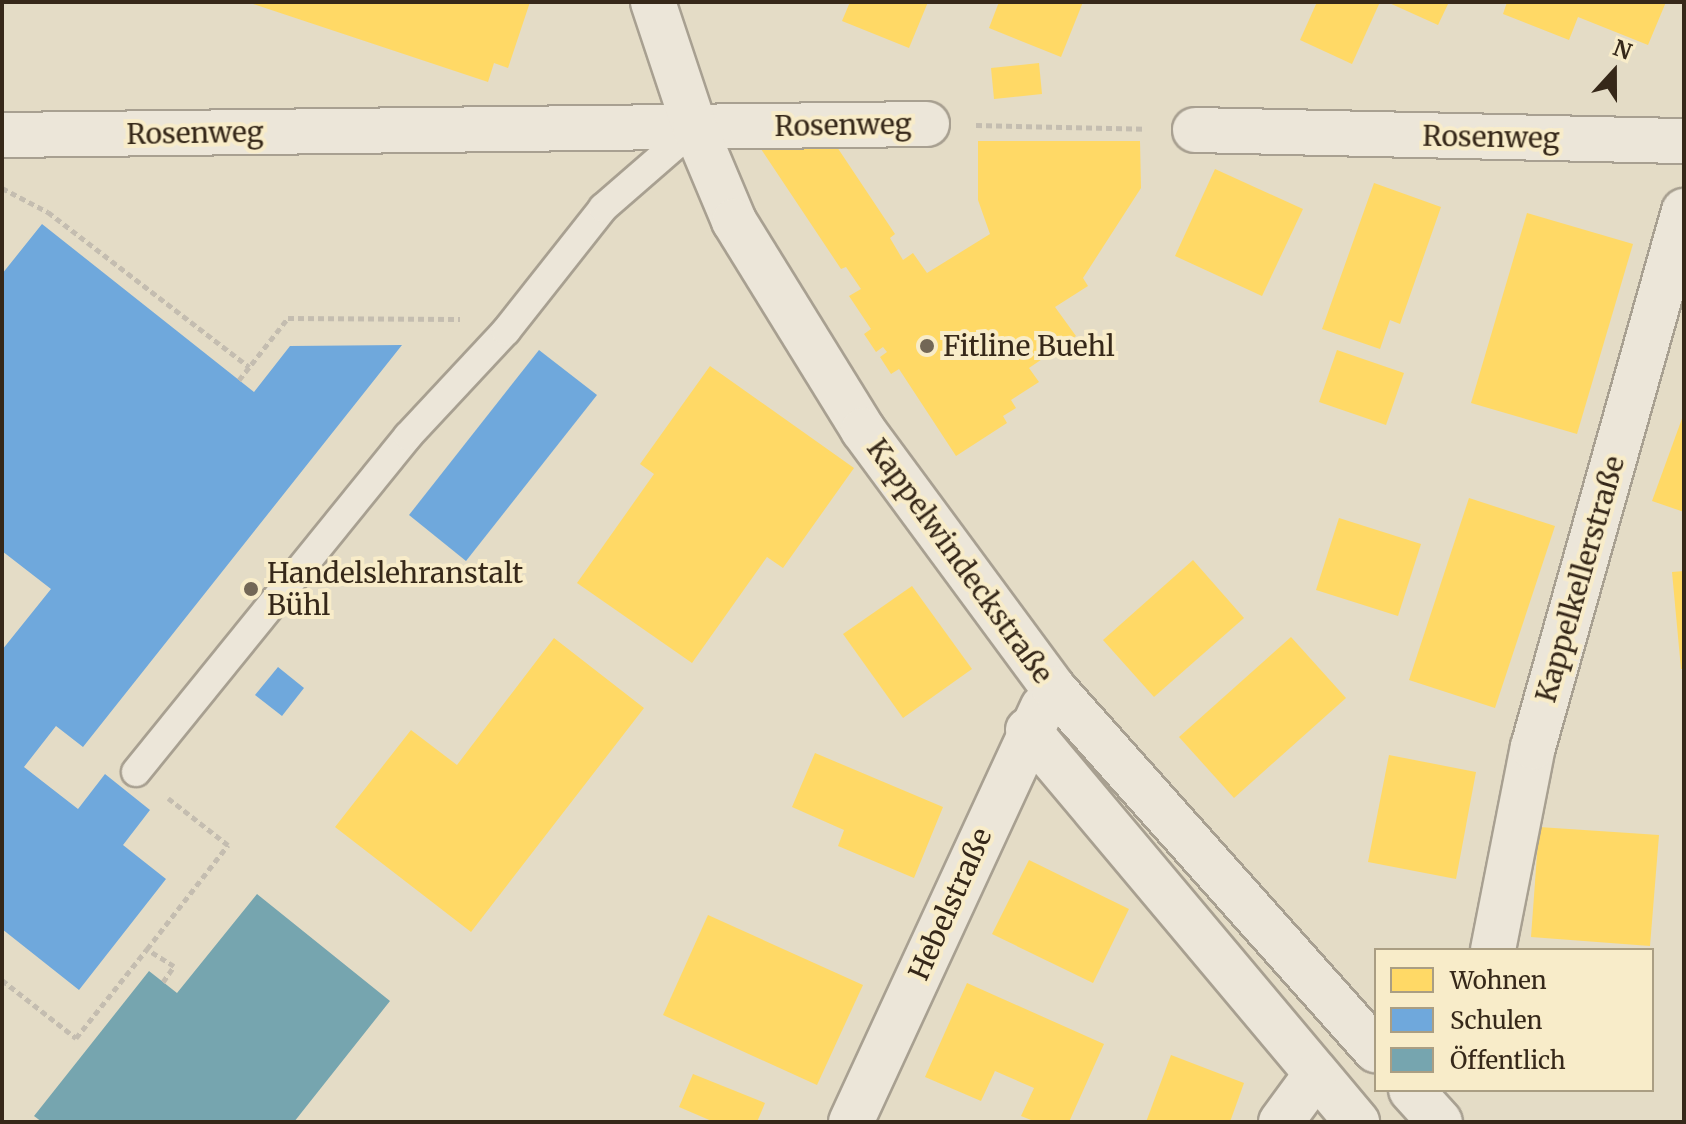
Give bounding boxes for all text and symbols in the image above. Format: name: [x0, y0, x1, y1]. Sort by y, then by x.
north arrow: [1574, 32, 1654, 112]
text: N: [1609, 33, 1636, 66]
street label: Rosenweg: [774, 107, 912, 143]
street label: Rosenweg: [126, 115, 264, 151]
street label: Rosenweg: [1422, 119, 1560, 155]
place label: Fitline Buehl: [943, 329, 1115, 363]
marker: Fitline Buehl: [918, 337, 936, 355]
street label: Kappelwindeckstraße: [860, 432, 1060, 690]
street label: Kappelkellerstraße: [1529, 452, 1631, 706]
place label: Handelslehranstalt Bühl: [267, 556, 523, 622]
marker: Handelslehranstalt Bühl: [242, 580, 260, 598]
street label: Hebelstraße: [902, 823, 998, 985]
legend: [1374, 948, 1654, 1092]
text: Wohnen: [1450, 965, 1547, 996]
text: Schulen: [1450, 1005, 1543, 1036]
text: Öffentlich: [1450, 1045, 1566, 1076]

